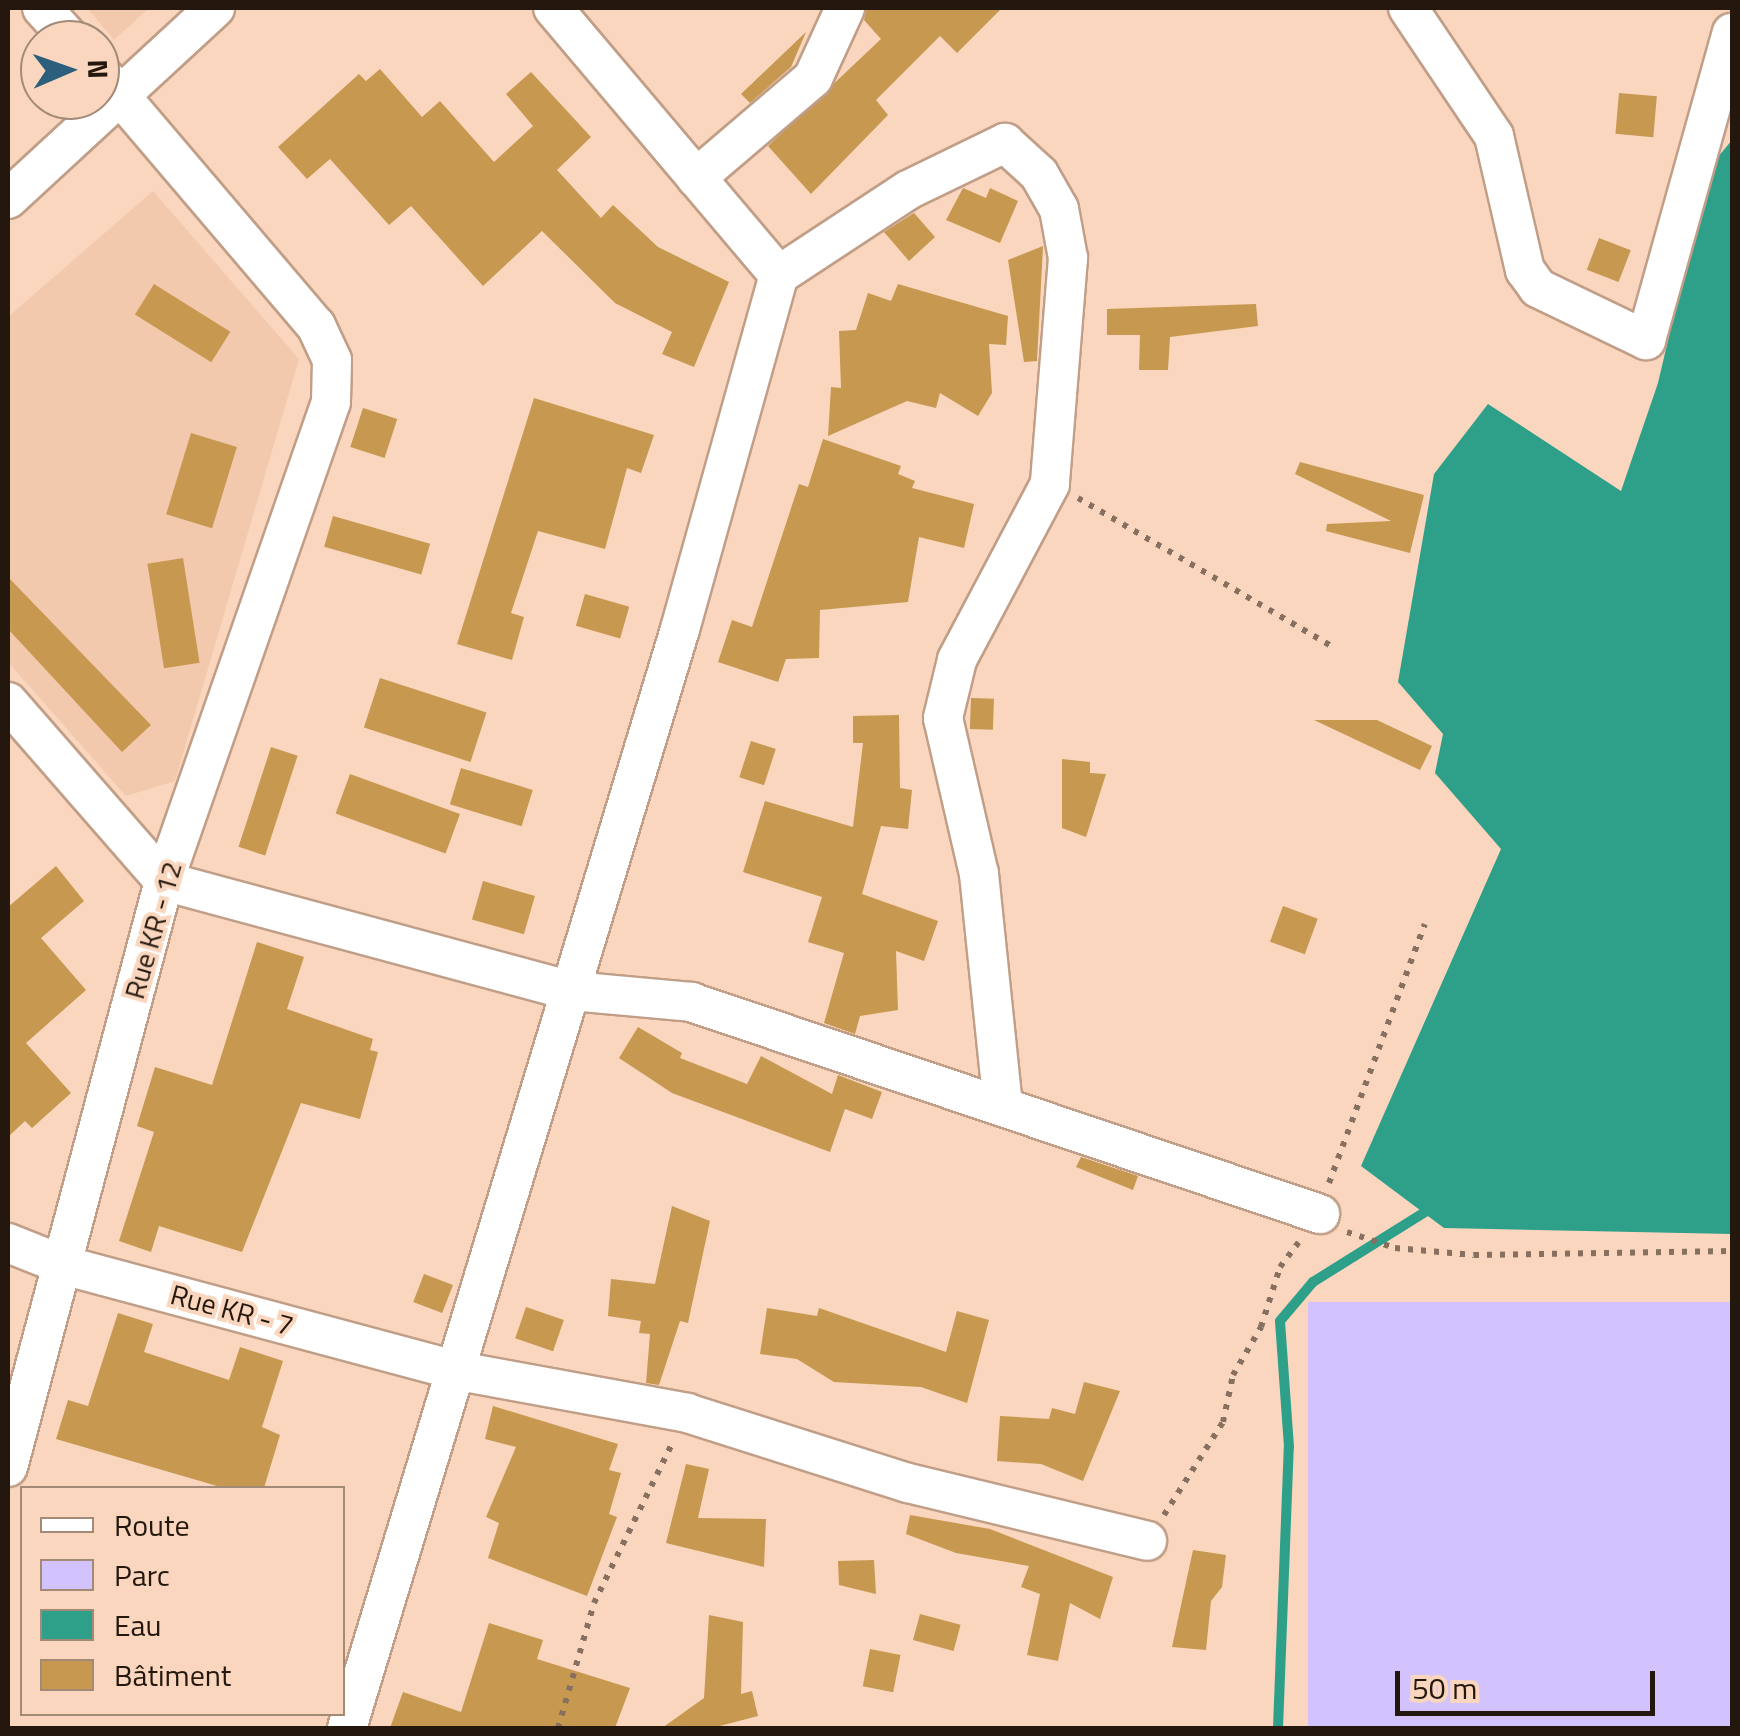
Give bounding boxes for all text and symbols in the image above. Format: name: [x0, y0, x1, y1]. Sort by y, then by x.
north arrow: [20, 20, 120, 120]
text: N: [77, 59, 120, 79]
street label: Rue KR - 12: [117, 857, 189, 1003]
street label: Rue KR - 7: [167, 1277, 297, 1343]
legend: [20, 1486, 345, 1716]
text: Route: [114, 1502, 190, 1548]
text: Parc: [114, 1552, 170, 1598]
text: Eau: [114, 1602, 162, 1648]
scale bar: [1400, 1651, 1660, 1713]
text: Bâtiment: [114, 1652, 231, 1698]
text: 50 m: [1412, 1665, 1477, 1711]

